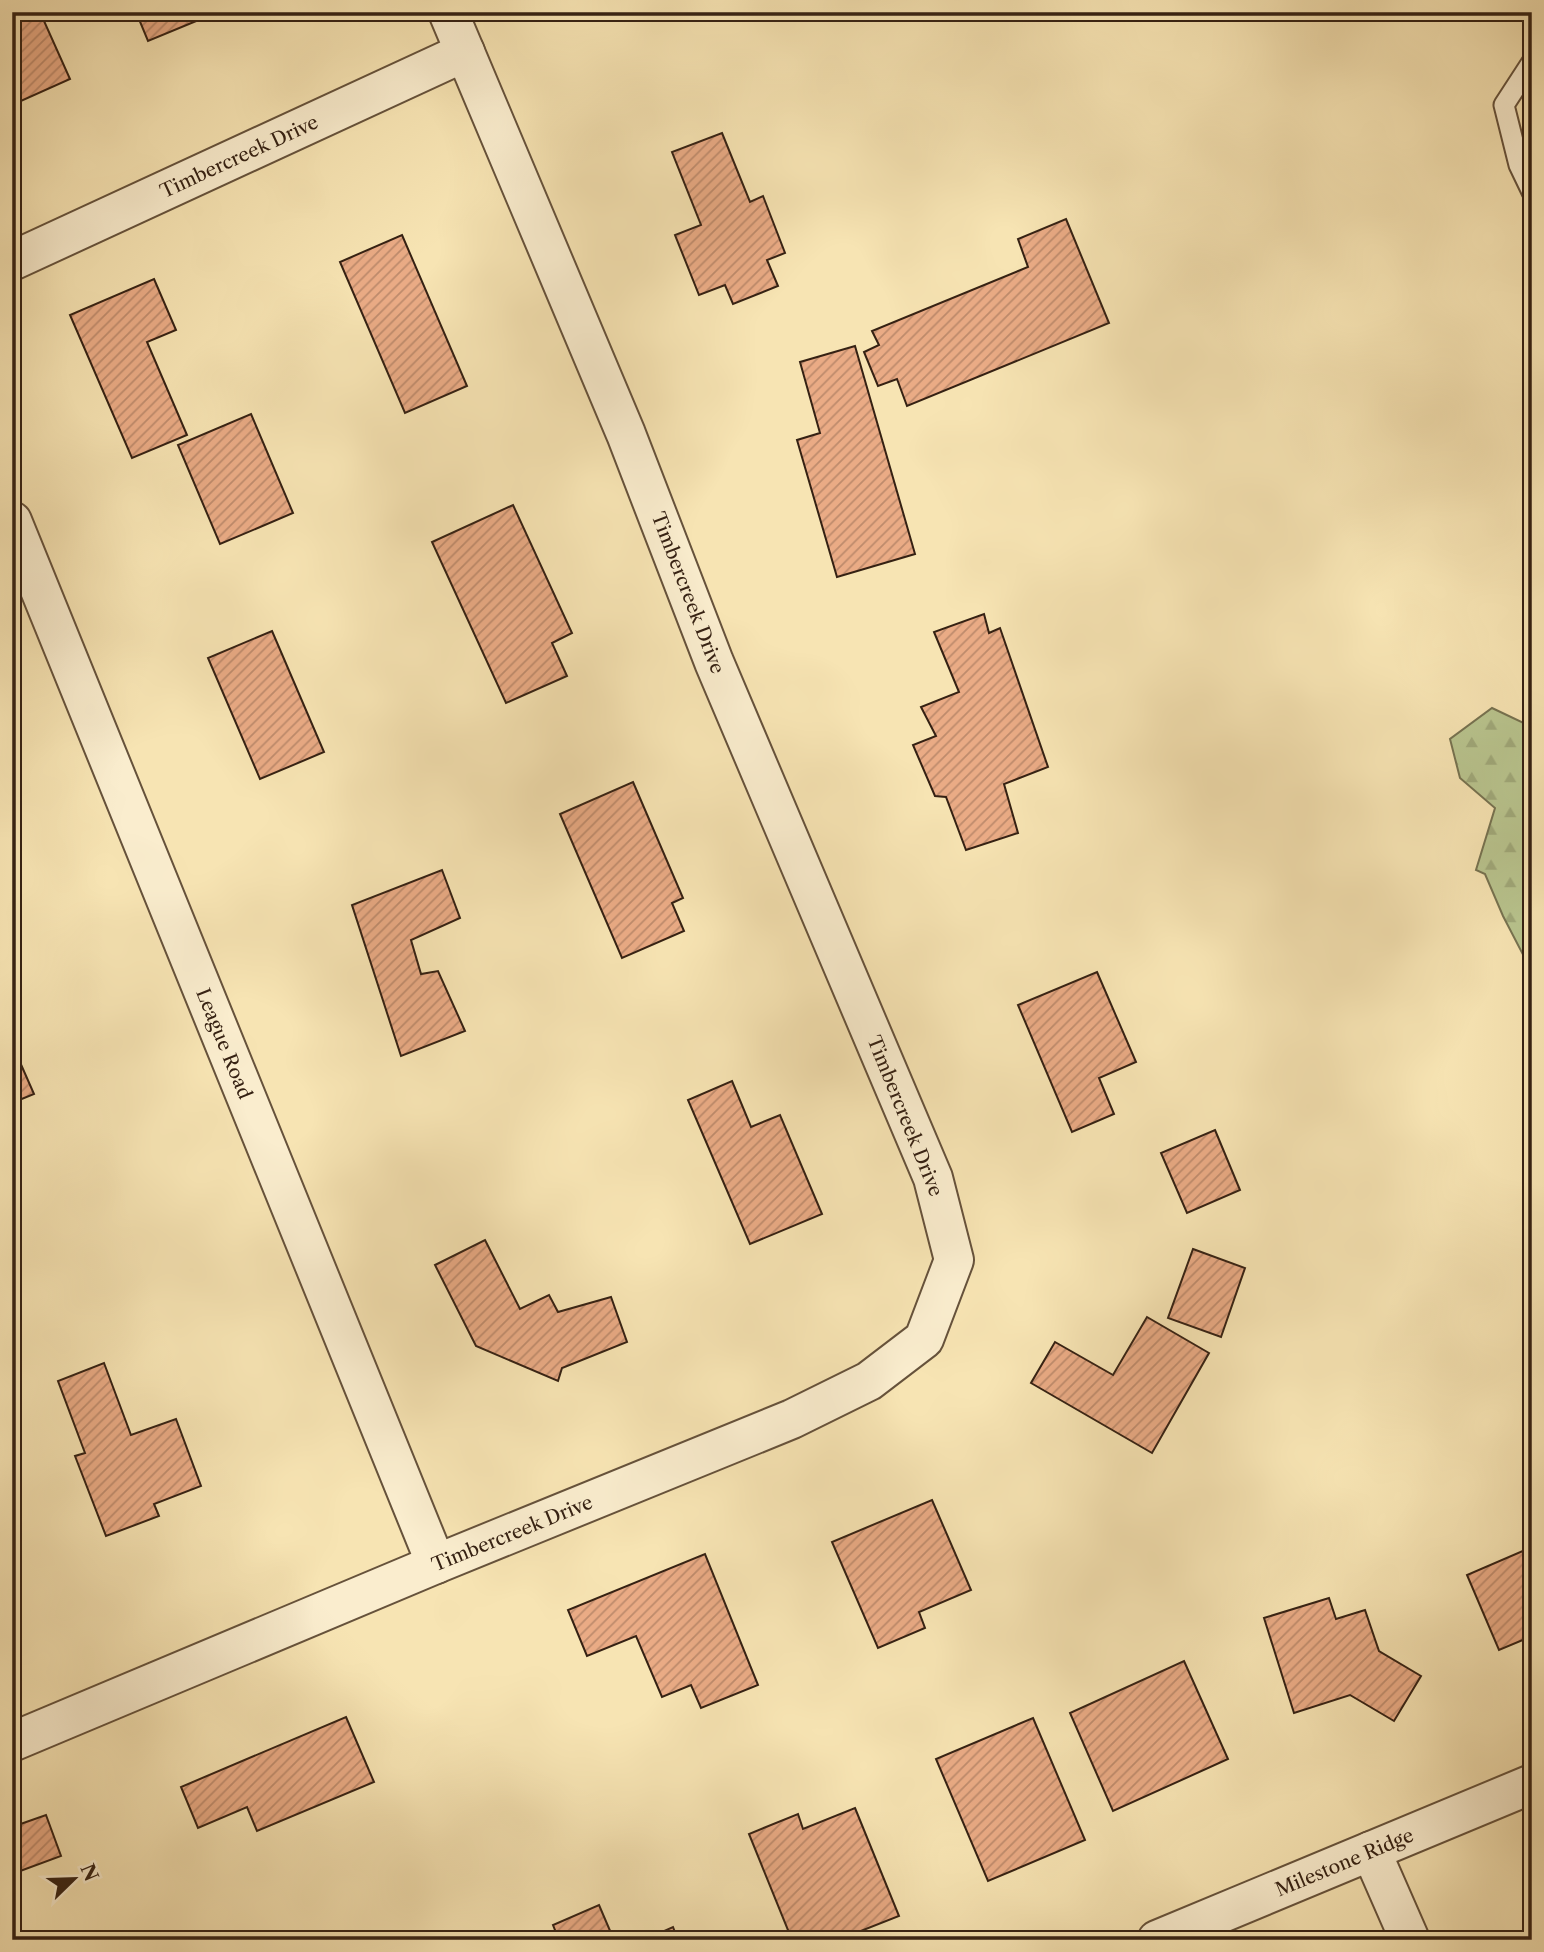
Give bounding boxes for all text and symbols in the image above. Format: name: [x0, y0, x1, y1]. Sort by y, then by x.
street label: Timbercreek Drive: [156, 110, 322, 203]
street label: Timbercreek Drive: [647, 509, 729, 677]
street label: League Road: [192, 985, 257, 1103]
street label: Timbercreek Drive: [862, 1032, 948, 1200]
street label: Timbercreek Drive: [428, 1490, 596, 1576]
street label: Milestone Ridge: [1272, 1823, 1417, 1901]
north arrow: [38, 1843, 108, 1913]
text: N: [75, 1860, 103, 1885]

